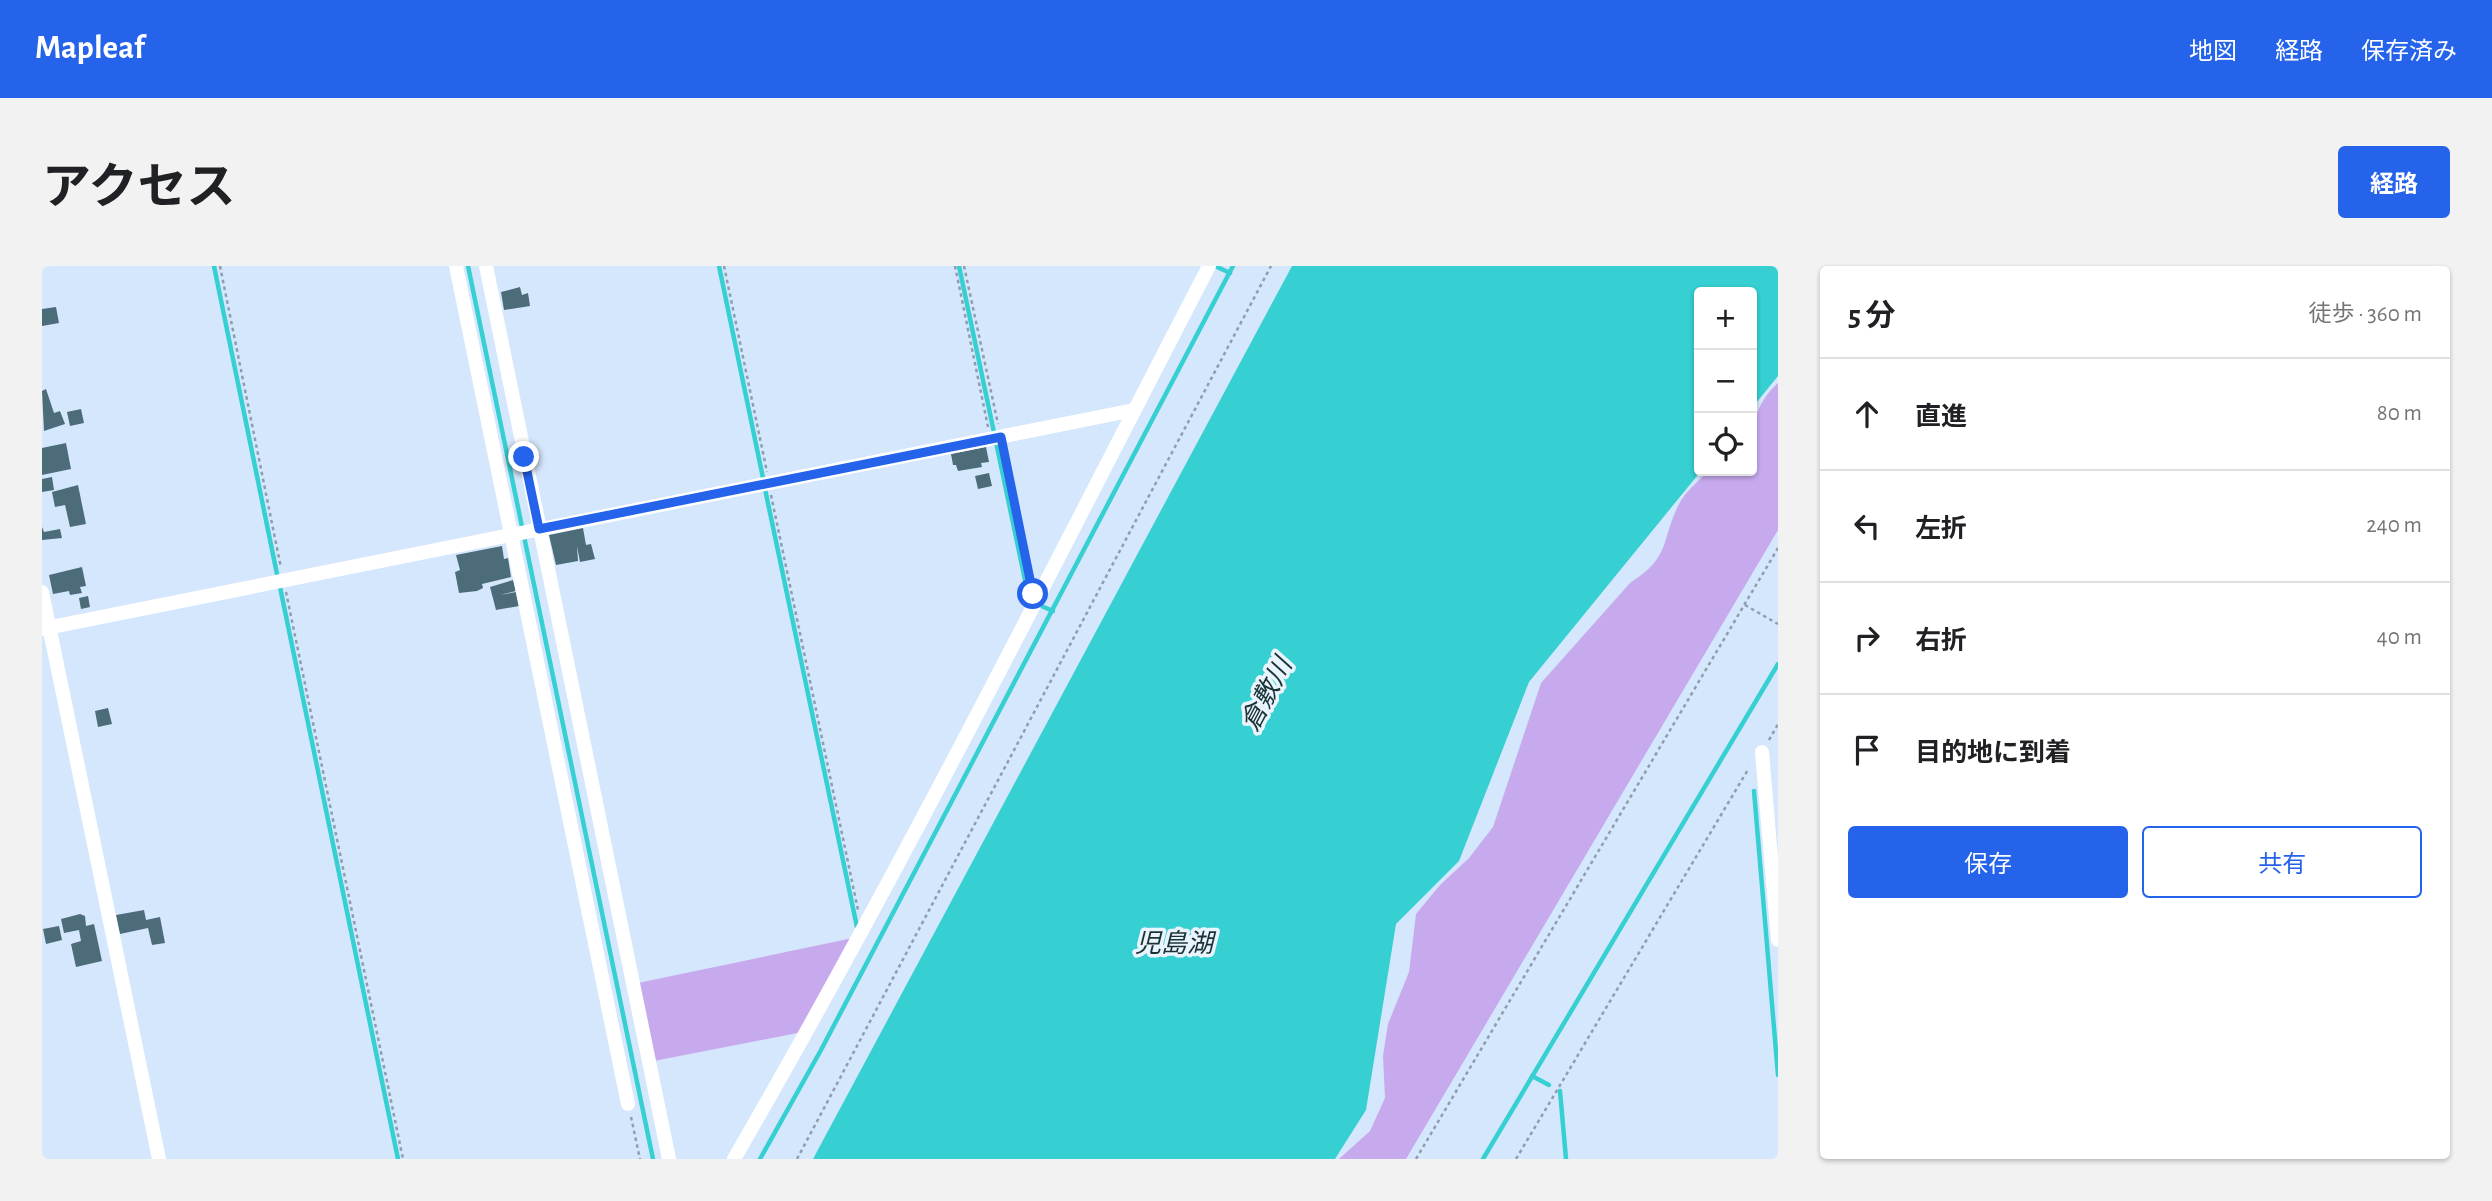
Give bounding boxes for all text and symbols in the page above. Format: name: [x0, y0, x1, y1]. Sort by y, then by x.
text: Mapleaf: [35, 32, 145, 65]
text: 地図: [2189, 40, 2237, 64]
text: 経路: [2275, 40, 2323, 64]
text: 保存済み: [2361, 40, 2457, 64]
button: 経路: [2338, 146, 2450, 218]
text: アクセス: [42, 164, 236, 213]
map controls: [1694, 287, 1757, 476]
button: +: [1694, 287, 1757, 350]
text: 5 分: [1848, 301, 1896, 331]
text: 徒歩 · 360 m: [2309, 303, 2422, 326]
button: −: [1694, 350, 1757, 413]
icon: ahead: [1848, 395, 1886, 433]
text: 80 m: [2377, 402, 2422, 425]
text: 直進: [1915, 404, 1967, 430]
button: locate: [1694, 413, 1757, 476]
route end: [508, 441, 539, 472]
icon: left: [1848, 507, 1886, 545]
text: 240 m: [2366, 514, 2422, 537]
text: 左折: [1915, 516, 1967, 542]
route start: [1017, 578, 1048, 609]
icon: right: [1848, 619, 1886, 657]
text: 40 m: [2377, 626, 2422, 649]
text: 右折: [1915, 628, 1967, 654]
water label: 倉敷川: [1236, 651, 1298, 735]
icon: arrive: [1848, 731, 1886, 769]
text: 目的地に到着: [1915, 740, 2071, 766]
button: 保存: [1848, 826, 2128, 898]
button: 共有: [2142, 826, 2422, 898]
water label: 児島湖: [1135, 930, 1217, 957]

